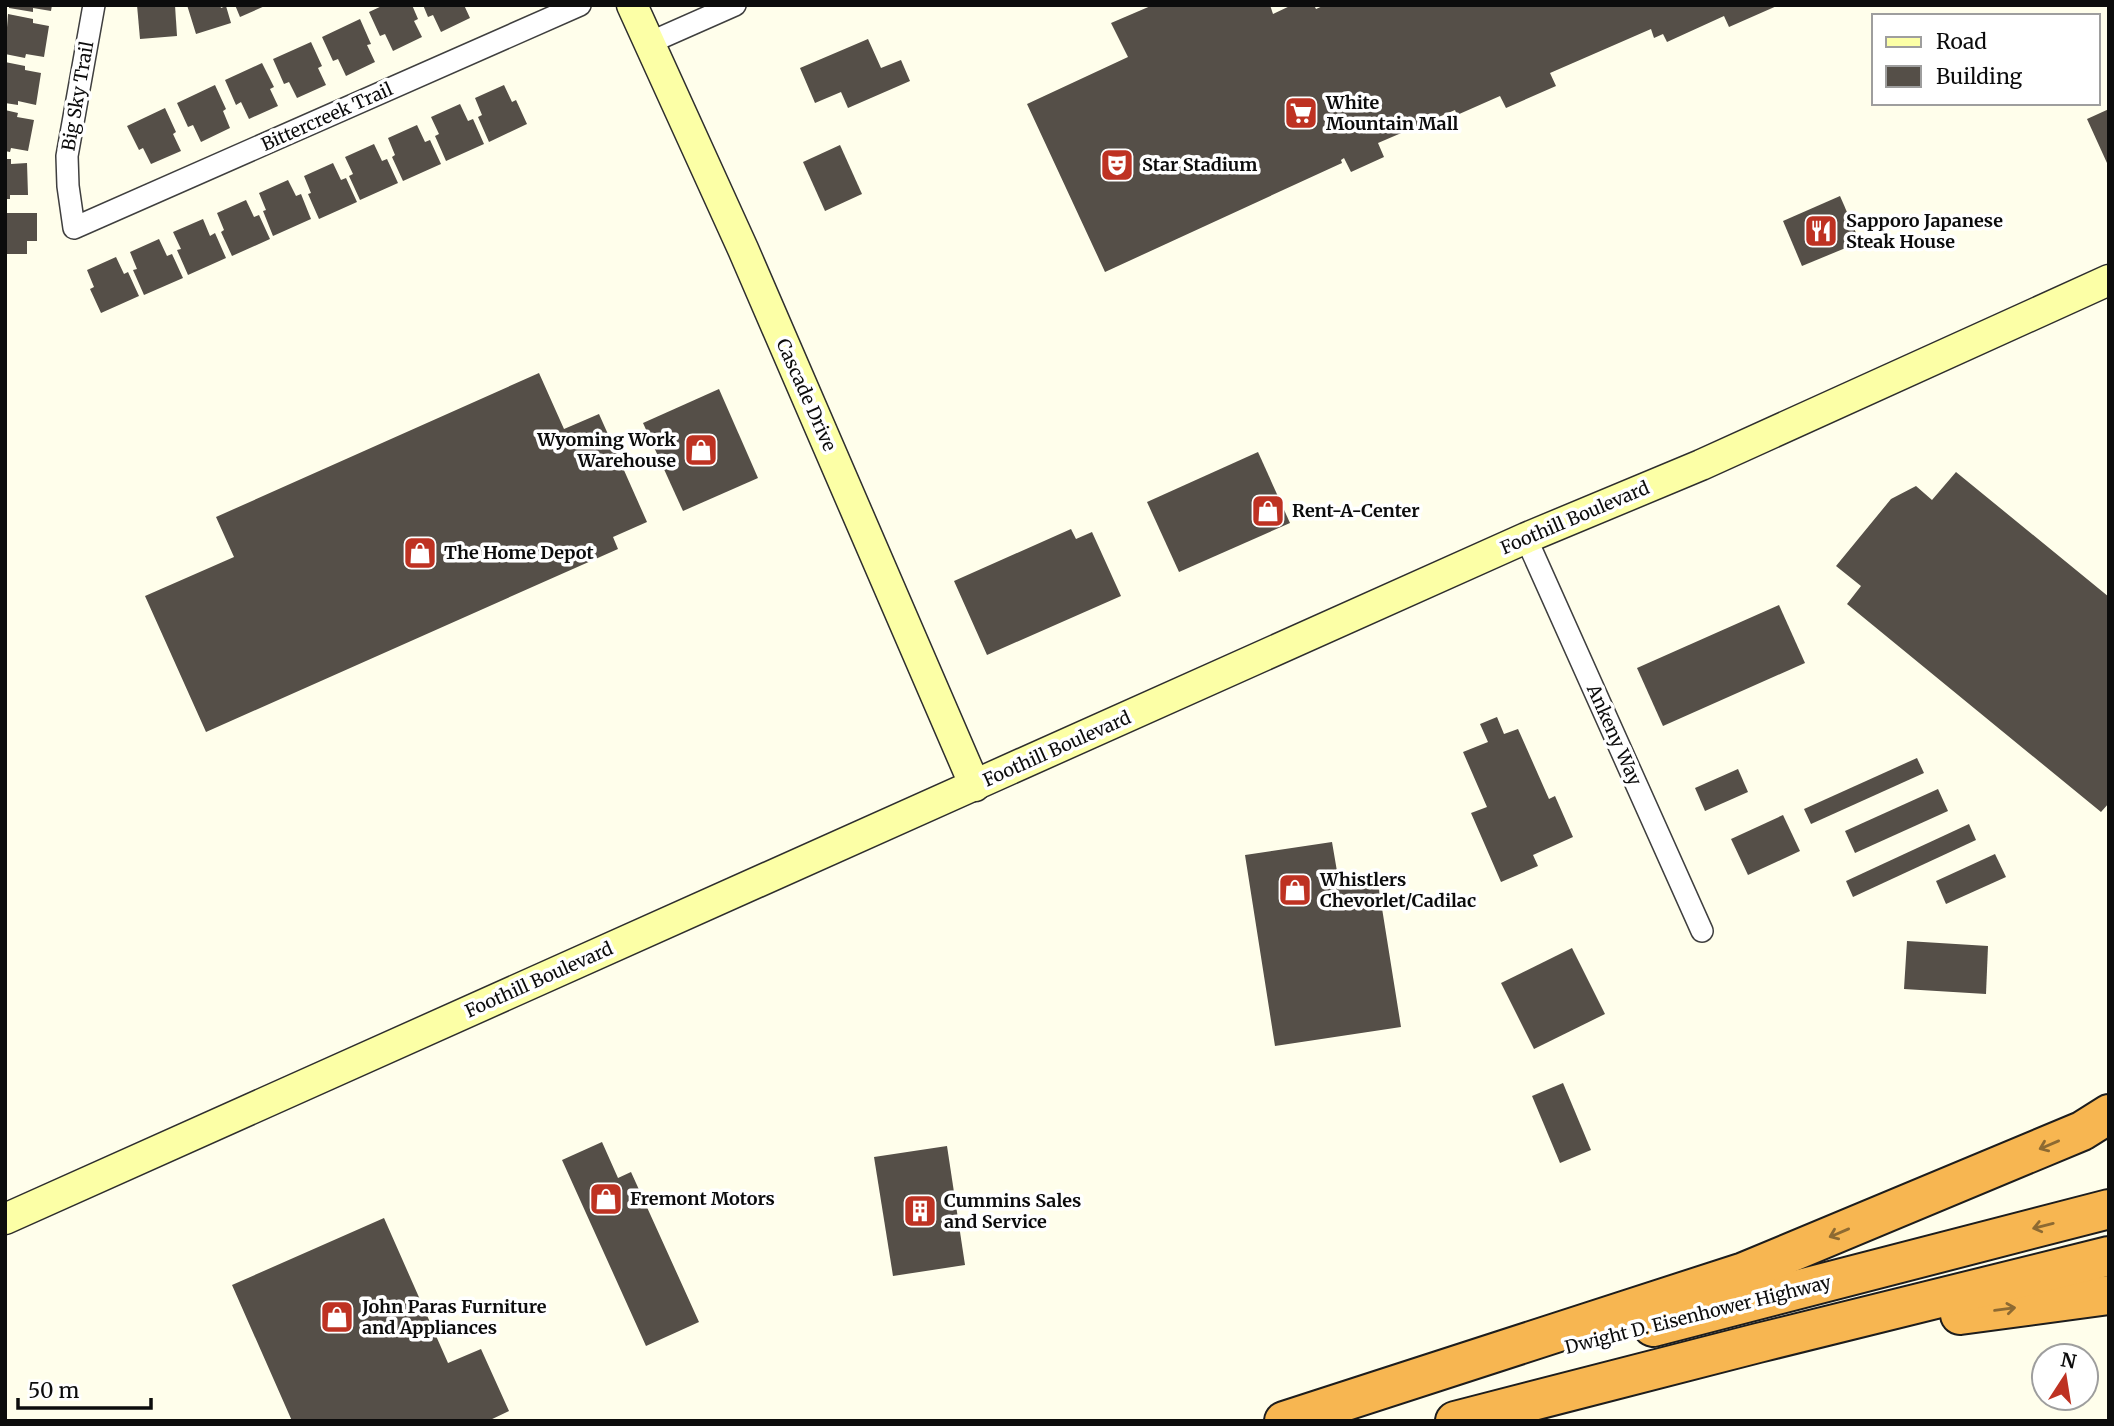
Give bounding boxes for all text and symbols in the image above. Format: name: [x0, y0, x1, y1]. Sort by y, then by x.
legend: [1872, 14, 2100, 105]
text: Road: [1936, 28, 1987, 55]
street label: Big Sky Trail: [57, 39, 99, 153]
text: Building: [1936, 63, 2023, 90]
street label: Bittercreek Trail: [258, 77, 396, 156]
place label: White Mountain Mall: [1325, 91, 1459, 135]
supermarket icon: White Mountain Mall: [1282, 94, 1320, 132]
theatre icon: Star Stadium: [1098, 146, 1136, 184]
place label: Star Stadium: [1142, 153, 1257, 176]
place label: Sapporo Japanese Steak House: [1846, 209, 2003, 253]
restaurant icon: Sapporo Japanese Steak House: [1802, 212, 1840, 250]
street label: Cascade Drive: [771, 335, 841, 455]
place label: Wyoming Work Warehouse: [536, 428, 676, 472]
shop icon: Wyoming Work Warehouse: [682, 431, 720, 469]
street label: Foothill Boulevard: [1497, 476, 1653, 559]
shop icon: Rent-A-Center: [1249, 492, 1287, 530]
place label: Rent-A-Center: [1292, 499, 1420, 522]
shop icon: The Home Depot: [401, 534, 439, 572]
place label: The Home Depot: [444, 541, 595, 564]
street label: Ankeny Way: [1582, 680, 1647, 789]
street label: Foothill Boulevard: [979, 706, 1134, 791]
place label: Whistlers Chevorlet/Cadilac: [1319, 868, 1476, 912]
shop icon: Whistlers Chevorlet/Cadilac: [1276, 871, 1314, 909]
street label: Foothill Boulevard: [461, 937, 616, 1022]
one-way arrow: [2038, 1139, 2060, 1152]
shop icon: Fremont Motors: [587, 1180, 625, 1218]
place label: Fremont Motors: [630, 1187, 775, 1210]
place label: Cummins Sales and Service: [944, 1189, 1081, 1233]
building icon: Cummins Sales and Service: [901, 1192, 939, 1230]
one-way arrow: [2032, 1220, 2055, 1233]
one-way arrow: [1828, 1227, 1850, 1240]
street label: Dwight D. Eisenhower Highway: [1562, 1270, 1834, 1359]
place label: John Paras Furniture and Appliances: [361, 1295, 547, 1339]
shop icon: John Paras Furniture and Appliances: [318, 1298, 356, 1336]
one-way arrow: [1993, 1302, 2015, 1315]
north arrow: [2030, 1342, 2100, 1412]
text: N: [2059, 1347, 2078, 1374]
scale bar: [18, 1366, 150, 1410]
text: 50 m: [28, 1377, 79, 1404]

